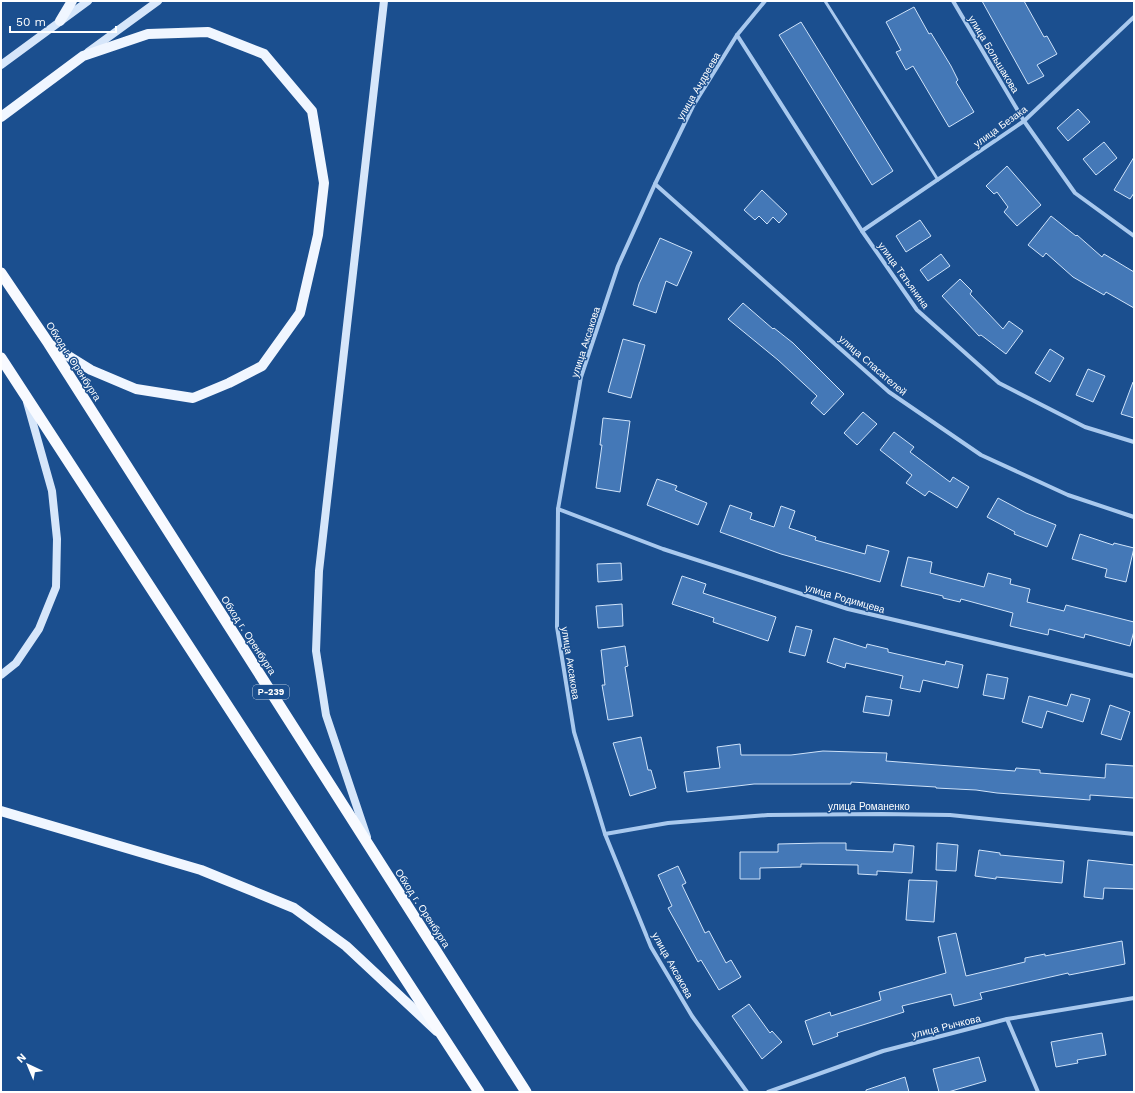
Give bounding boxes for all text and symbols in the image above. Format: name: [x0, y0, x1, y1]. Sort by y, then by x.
scale bar: [10, 8, 116, 34]
street label: улица Большакова: [966, 14, 1021, 95]
text: 50 m: [16, 15, 46, 29]
street label: улица Андреева: [675, 50, 723, 122]
street label: улица Безака: [972, 103, 1029, 149]
street label: улица Татьянина: [876, 240, 932, 311]
street label: улица Аксакова: [569, 305, 602, 379]
street label: Обход г. Оренбурга: [44, 320, 103, 403]
street label: улица Спасателей: [837, 333, 909, 398]
street label: улица Родимцева: [804, 582, 887, 615]
street label: Обход г. Оренбурга: [219, 594, 278, 677]
street label: улица Аксакова: [559, 626, 582, 701]
road number: Р-239: [253, 685, 289, 699]
street label: улица Романенко: [828, 801, 910, 812]
street label: Обход г. Оренбурга: [393, 867, 452, 950]
street label: улица Аксакова: [650, 930, 695, 1000]
street label: улица Рычкова: [910, 1012, 982, 1040]
north arrow: [8, 1045, 48, 1085]
text: N: [14, 1051, 29, 1066]

